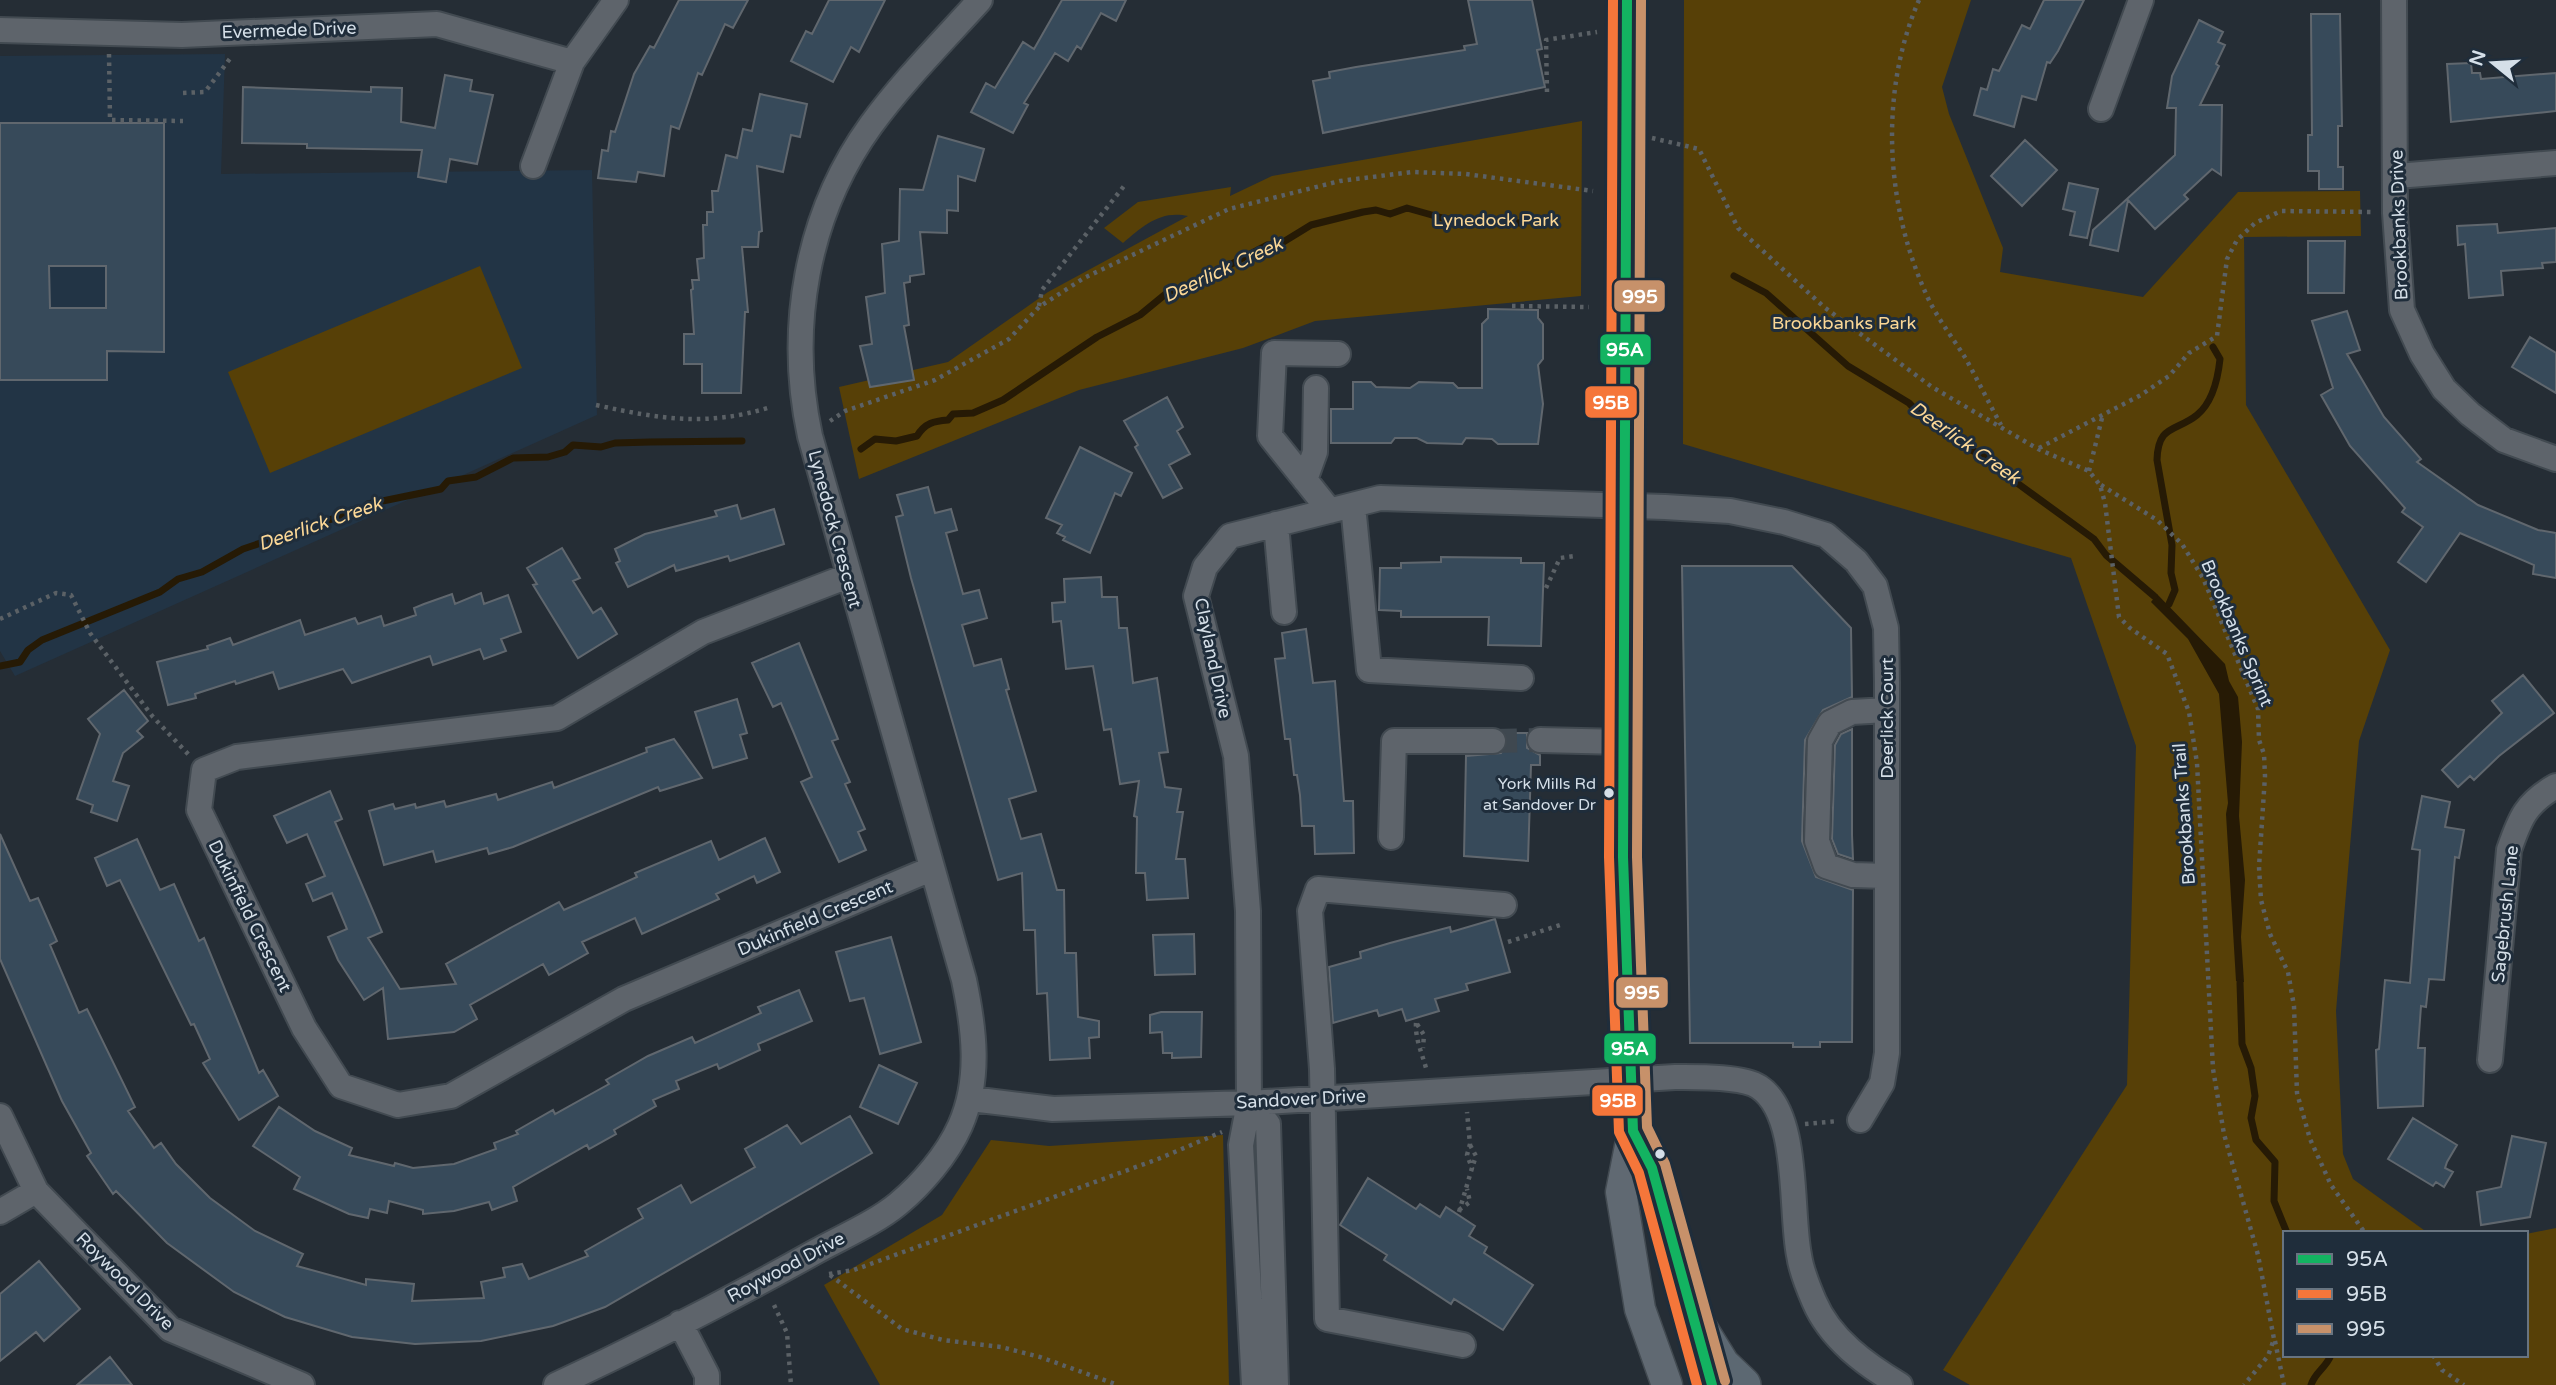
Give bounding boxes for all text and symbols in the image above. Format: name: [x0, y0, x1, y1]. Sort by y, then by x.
street label: Evermede Drive: [221, 17, 357, 43]
north arrow: [2458, 28, 2528, 98]
text: N: [2465, 47, 2491, 69]
street label: Brookbanks Drive: [2385, 149, 2413, 301]
park label: Lynedock Park: [1433, 209, 1559, 231]
water label: Deerlick Creek: [1160, 232, 1288, 307]
line badge: 995: [1613, 279, 1666, 313]
text: 995: [1622, 286, 1658, 308]
park label: Brookbanks Park: [1772, 312, 1916, 334]
line badge: 95A: [1599, 333, 1652, 366]
text: 95A: [1606, 339, 1644, 361]
line badge: 95B: [1584, 385, 1638, 419]
text: 95B: [1592, 392, 1630, 414]
water label: Deerlick Creek: [1906, 397, 2026, 490]
street label: Lynedock Crescent: [803, 448, 867, 611]
water label: Deerlick Creek: [255, 492, 386, 555]
street label: Brookbanks Sprint: [2196, 556, 2278, 710]
street label: Clayland Drive: [1190, 596, 1236, 720]
street label: Deerlick Court: [1876, 657, 1898, 779]
street label: Brookbanks Trail: [2168, 742, 2200, 886]
place label: York Mills Rd at Sandover Dr: [1483, 774, 1597, 815]
marker: York Mills Rd at Sandover Dr: [1602, 786, 1616, 800]
street label: Dukinfield Crescent: [204, 836, 296, 996]
street label: Sagebrush Lane: [2487, 844, 2523, 984]
street label: Dukinfield Crescent: [734, 875, 896, 961]
line badge: 995: [1615, 976, 1669, 1009]
text: 995: [1624, 982, 1660, 1004]
line badge: 95A: [1603, 1032, 1657, 1065]
text: 95A: [1611, 1038, 1649, 1060]
line badge: 95B: [1591, 1084, 1644, 1117]
street label: Sandover Drive: [1236, 1085, 1366, 1113]
text: 95B: [1599, 1090, 1637, 1112]
unlabelled marker: [1653, 1147, 1667, 1161]
street label: Roywood Drive: [71, 1227, 179, 1335]
street label: Roywood Drive: [724, 1227, 848, 1307]
legend: [2283, 1231, 2528, 1357]
text: 95A: [2346, 1247, 2388, 1272]
text: 95B: [2346, 1282, 2387, 1307]
text: 995: [2346, 1317, 2386, 1342]

